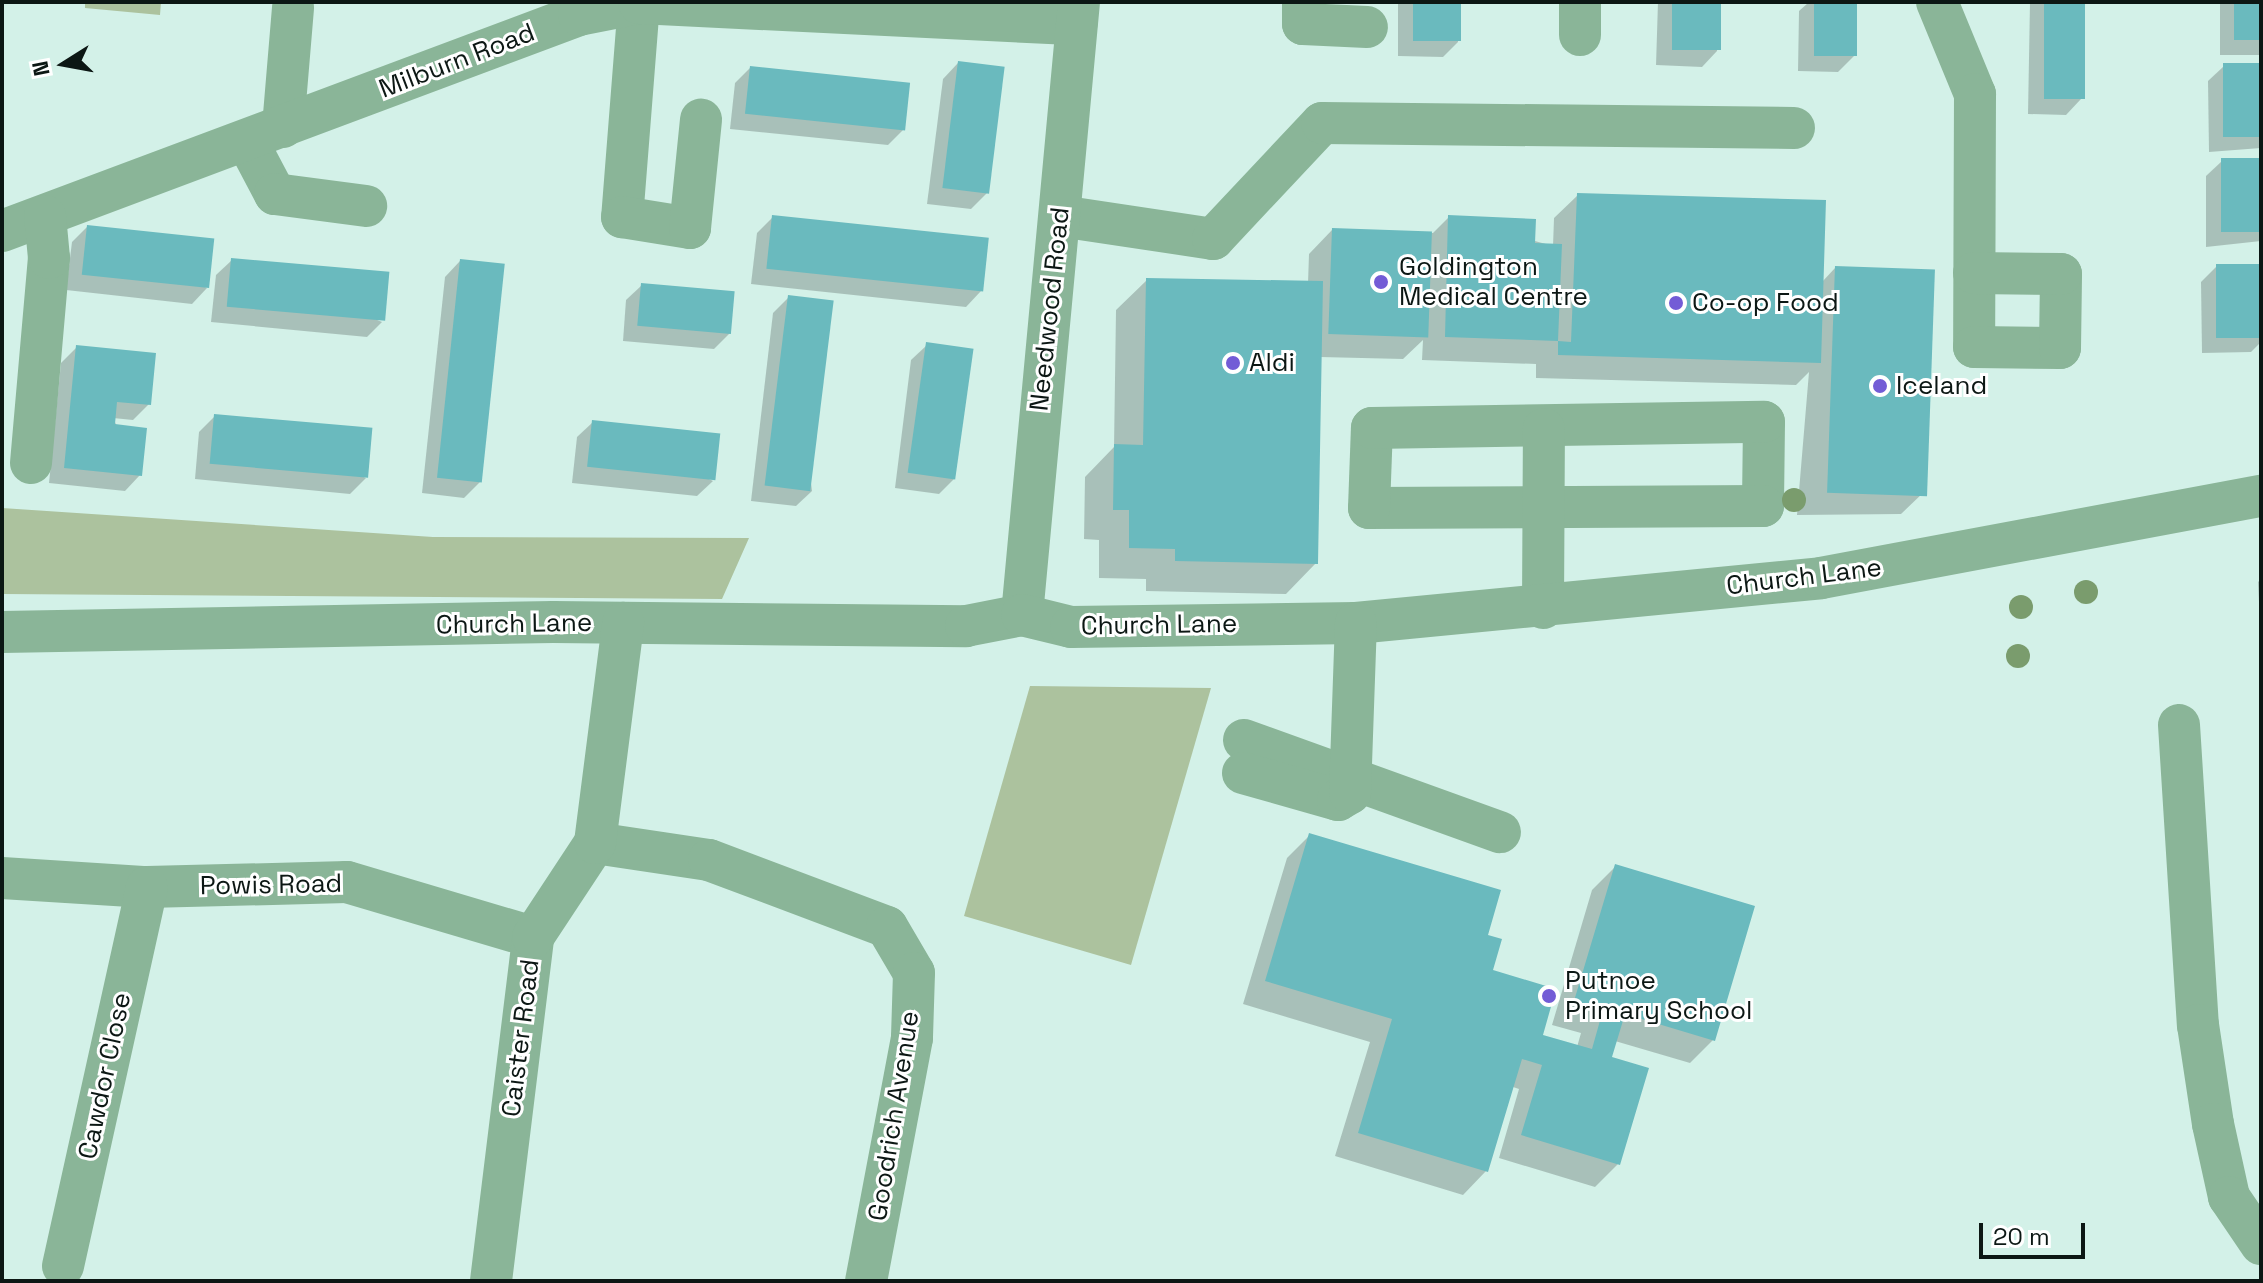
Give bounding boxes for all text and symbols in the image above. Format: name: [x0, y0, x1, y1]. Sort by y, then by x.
street label: Milburn Road: [375, 17, 539, 105]
north arrow: [24, 24, 104, 104]
text: N: [25, 59, 56, 78]
street label: Needwood Road: [1024, 206, 1076, 412]
place label: Goldington Medical Centre: [1399, 251, 1588, 312]
marker: Goldington Medical Centre: [1370, 271, 1392, 293]
place label: Co-op Food: [1692, 287, 1839, 319]
marker: Co-op Food: [1667, 294, 1685, 312]
place label: Aldi: [1249, 347, 1295, 379]
marker: Aldi: [1224, 354, 1242, 372]
place label: Iceland: [1896, 370, 1987, 402]
marker: Iceland: [1871, 377, 1889, 395]
street label: Church Lane: [1725, 552, 1883, 602]
street label: Church Lane: [436, 607, 592, 641]
street label: Church Lane: [1081, 608, 1237, 642]
street label: Powis Road: [200, 868, 342, 902]
street label: Caister Road: [496, 957, 546, 1119]
place label: Putnoe Primary School: [1565, 965, 1752, 1026]
marker: Putnoe Primary School: [1540, 987, 1558, 1005]
street label: Cawdor Close: [72, 990, 138, 1162]
street label: Goodrich Avenue: [862, 1009, 926, 1223]
scale bar: [1983, 1207, 2089, 1257]
text: 20 m: [1993, 1221, 2050, 1252]

